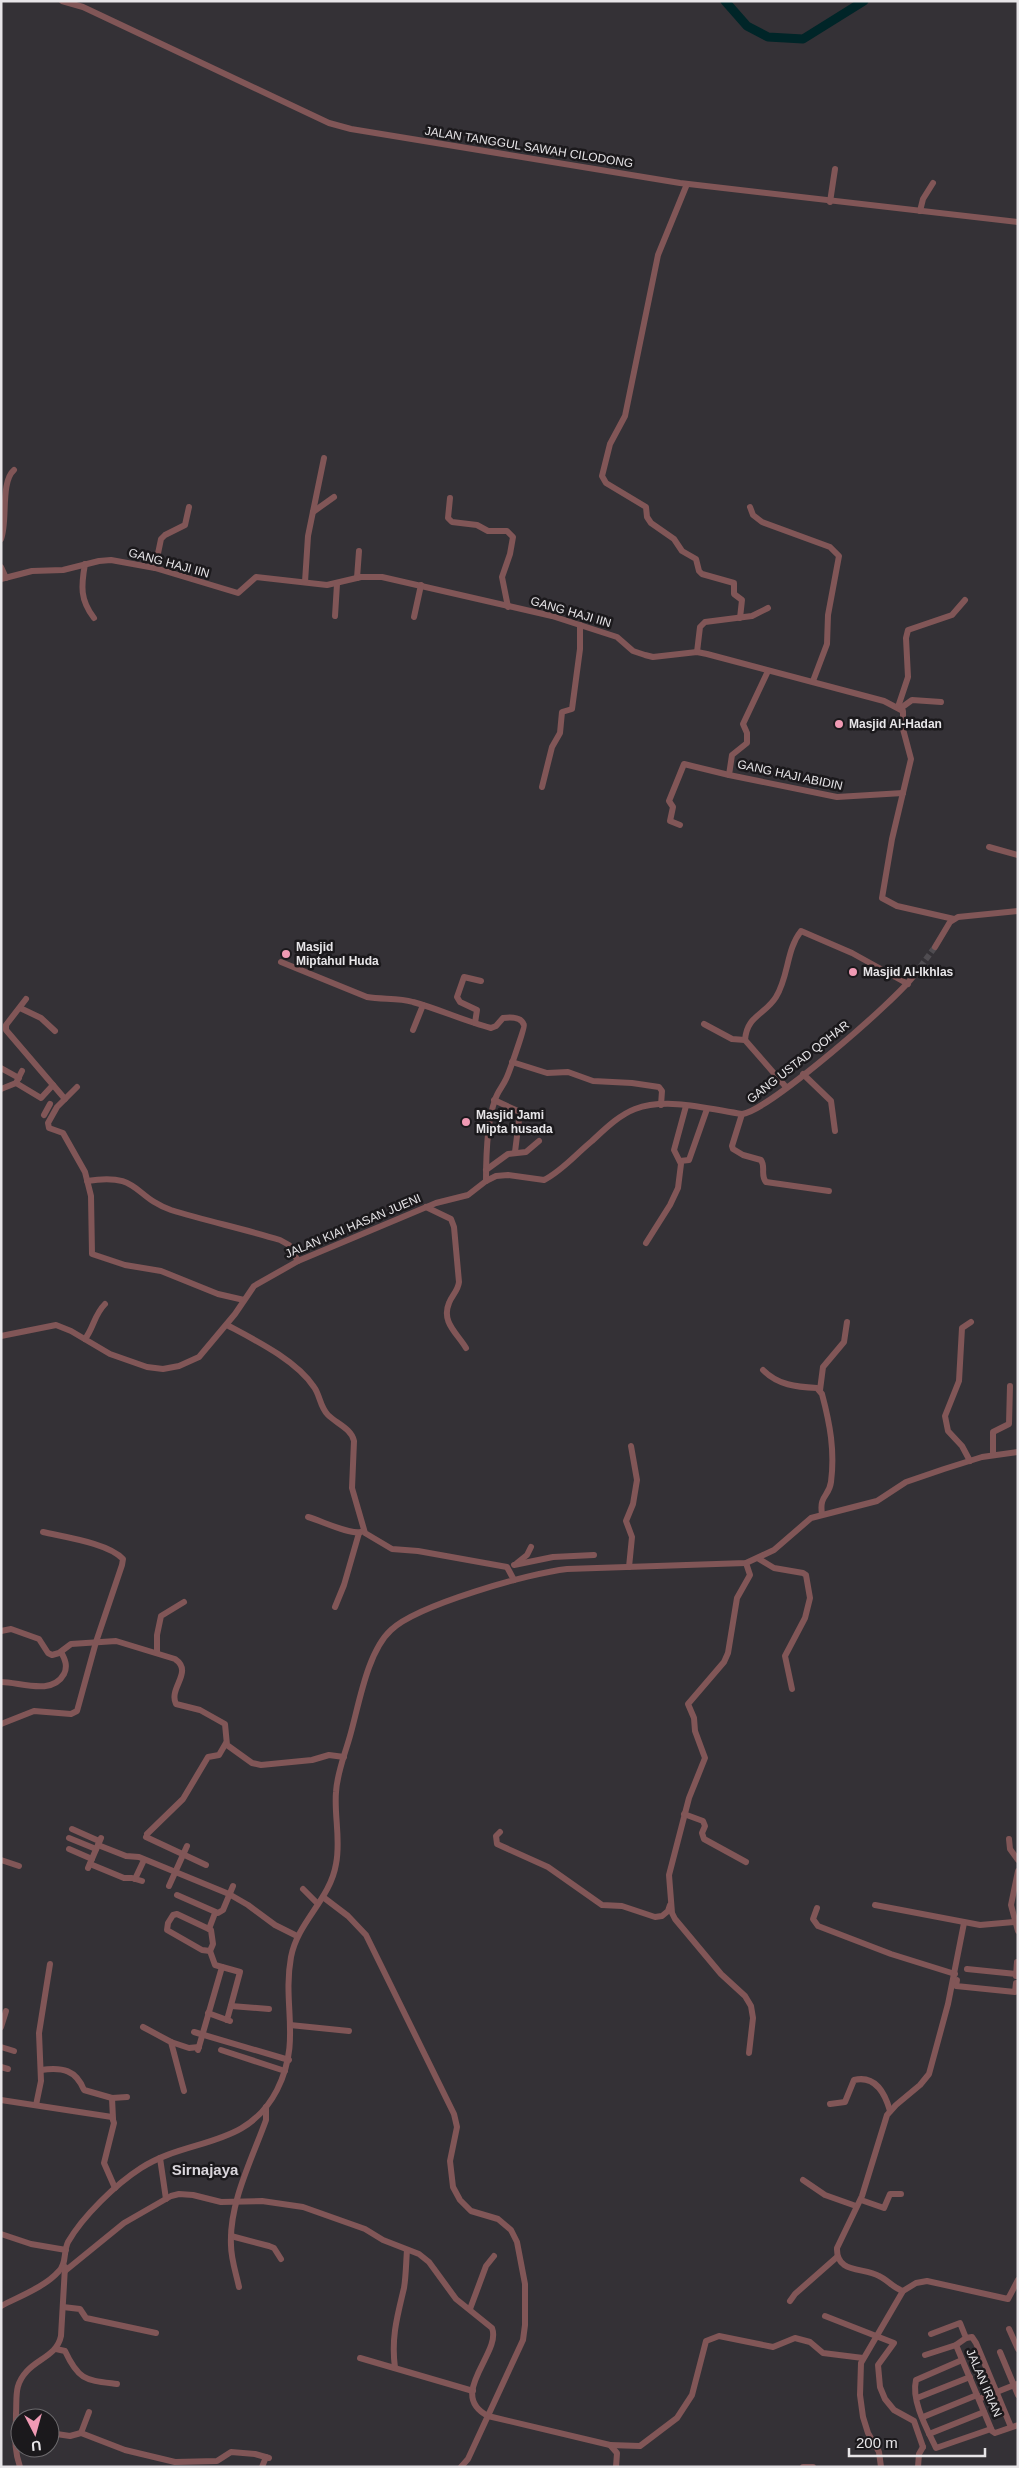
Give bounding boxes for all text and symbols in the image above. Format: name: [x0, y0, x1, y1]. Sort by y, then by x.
street label: JALAN TANGGUL SAWAH CILODONG: [424, 124, 634, 170]
street label: GANG HAJI IIN: [127, 545, 211, 581]
street label: GANG HAJI IIN: [529, 594, 613, 630]
place label: Masjid Al-Hadan: [849, 717, 942, 731]
marker: Masjid Al-Hadan: [833, 718, 845, 730]
street label: GANG HAJI ABIDIN: [736, 757, 844, 793]
place label: Masjid Miptahul Huda: [296, 940, 379, 968]
marker: Masjid Miptahul Huda: [280, 948, 292, 960]
place label: Masjid Al-Ikhlas: [863, 965, 954, 979]
marker: Masjid Al-Ikhlas: [847, 966, 859, 978]
street label: GANG USTAD QOHAR: [744, 1018, 852, 1106]
place label: Masjid Jami Mipta husada: [476, 1108, 553, 1136]
marker: Masjid Jami Mipta husada: [460, 1116, 472, 1128]
street label: JALAN KIAI HASAN JUENI: [283, 1191, 423, 1261]
district label: Sirnajaya: [172, 2161, 239, 2178]
street label: JALAN IRIAN: [963, 2347, 1005, 2419]
north arrow: [10, 2408, 60, 2458]
scale bar: [849, 2426, 985, 2458]
text: 200 m: [856, 2434, 898, 2451]
text: U: [30, 2437, 42, 2454]

